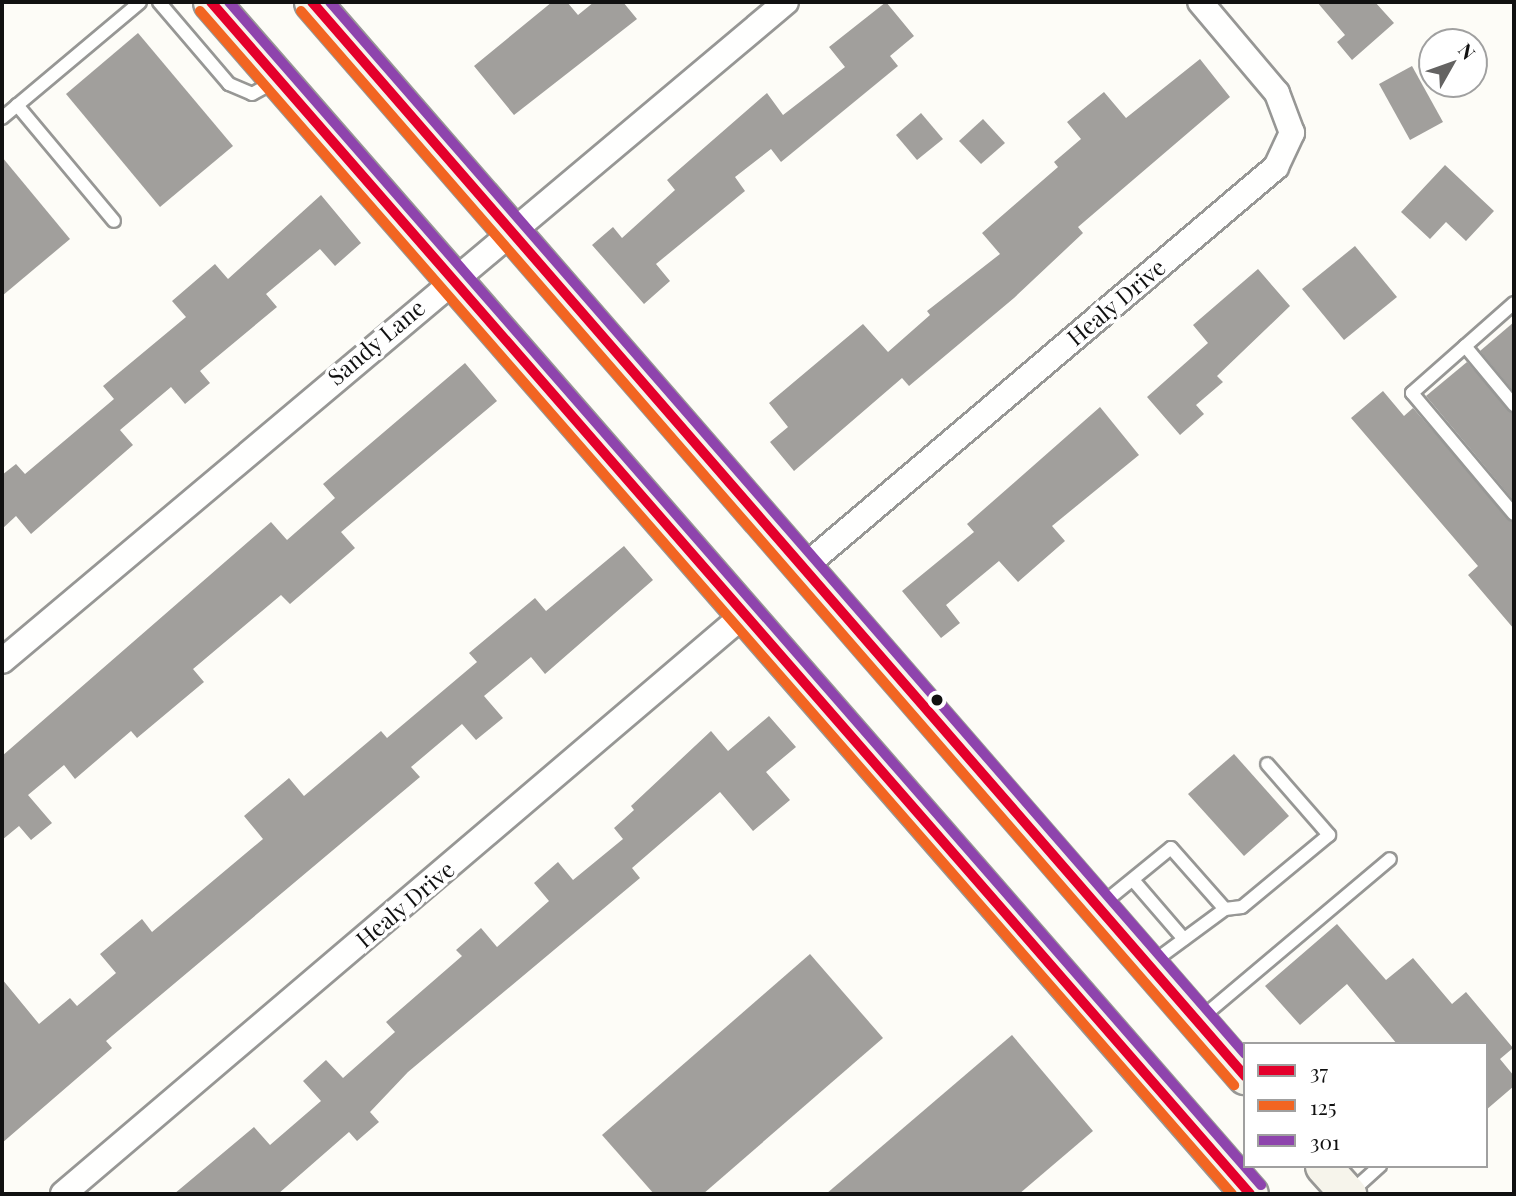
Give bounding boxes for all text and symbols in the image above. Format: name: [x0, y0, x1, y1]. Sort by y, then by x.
north arrow: [1418, 28, 1488, 98]
text: N: [1453, 37, 1482, 64]
street label: Healy Drive: [1061, 253, 1171, 351]
street label: Sandy Lane: [322, 293, 430, 391]
unlabelled marker: [930, 693, 944, 707]
street label: Healy Drive: [350, 855, 460, 953]
legend: [1243, 1042, 1488, 1168]
text: 37: [1310, 1057, 1328, 1085]
text: 125: [1310, 1092, 1337, 1120]
text: 301: [1310, 1127, 1340, 1155]

